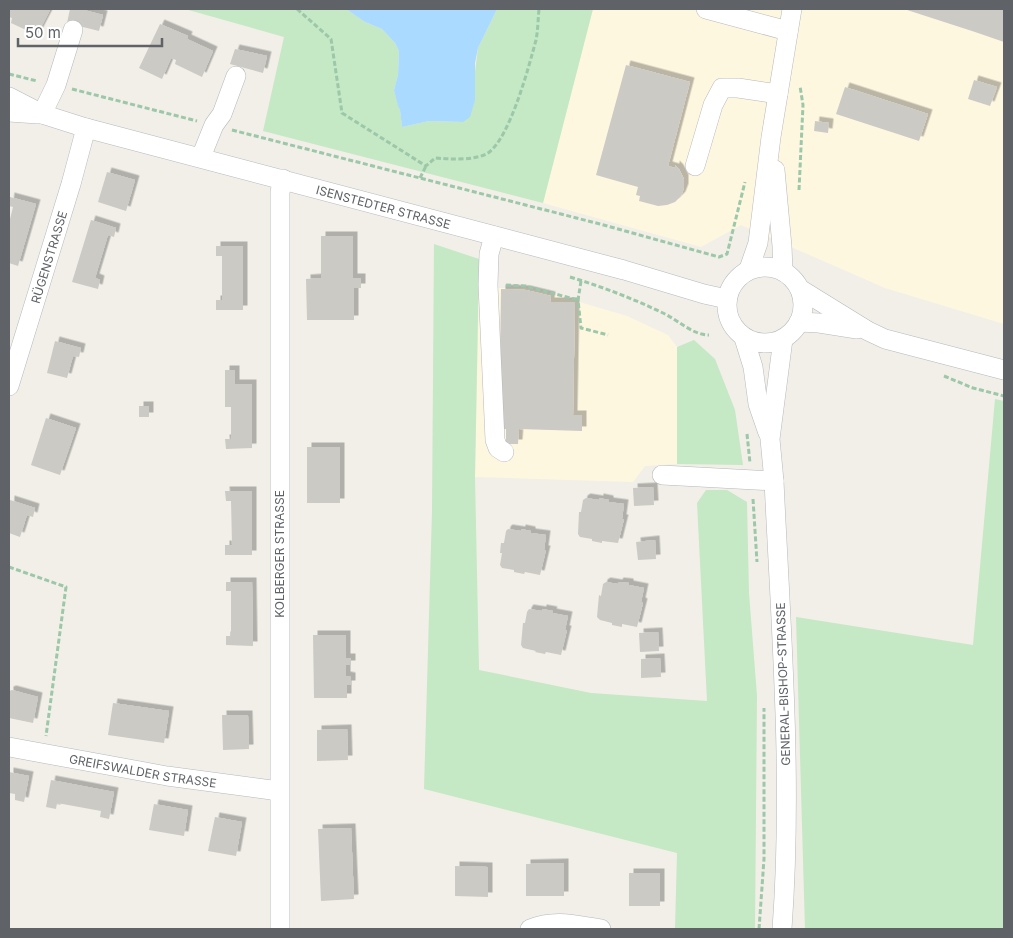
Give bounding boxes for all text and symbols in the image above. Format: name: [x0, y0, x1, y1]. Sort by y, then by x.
scale bar: [18, 15, 161, 47]
text: 50 m: [25, 23, 61, 42]
street label: ISENSTEDTER STRASSE: [315, 182, 452, 231]
street label: RÜGENSTRASSE: [27, 209, 70, 305]
street label: KOLBERGER STRASSE: [272, 490, 287, 618]
street label: GENERAL-BISHOP-STRASSE: [773, 602, 793, 766]
street label: GREIFSWALDER STRASSE: [68, 751, 218, 790]

